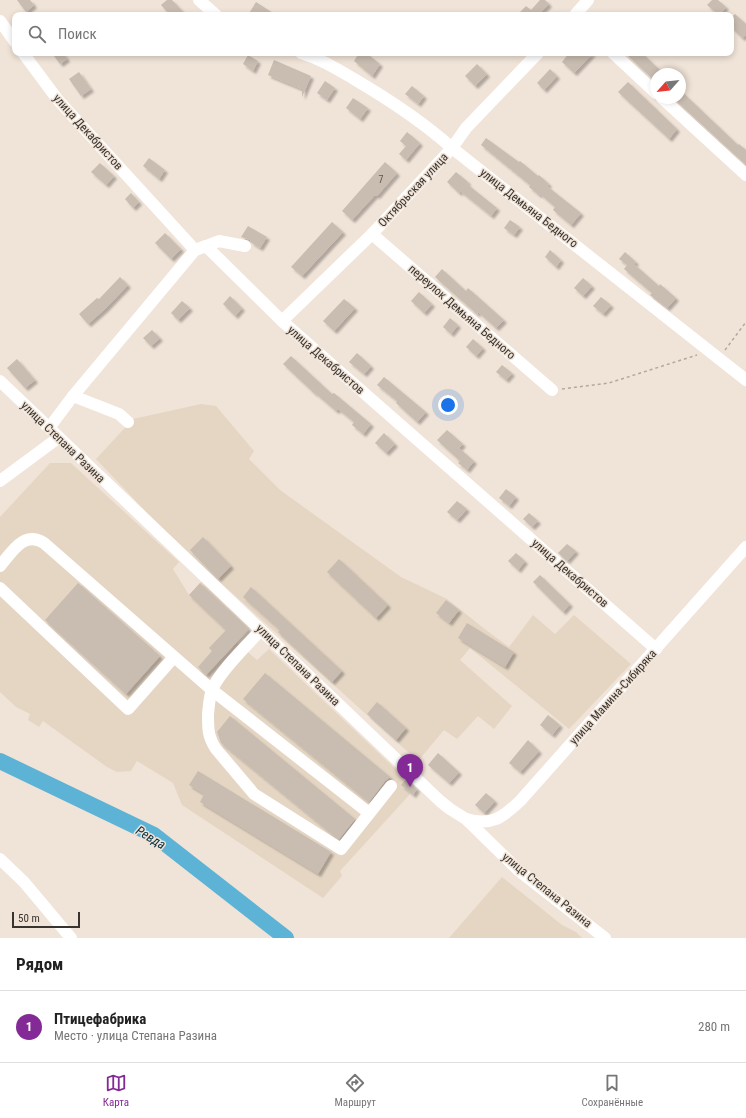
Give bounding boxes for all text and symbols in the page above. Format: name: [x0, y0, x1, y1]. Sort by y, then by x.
search box: [12, 12, 734, 56]
icon: search: [26, 23, 48, 45]
text: Поиск: [58, 25, 97, 43]
north arrow: [650, 68, 686, 104]
street label: улица Декабристов: [50, 91, 126, 173]
street label: Октябрьская улица: [375, 150, 451, 230]
street label: улица Демьяна Бедного: [477, 165, 581, 251]
house number: 7: [379, 174, 384, 185]
street label: переулок Демьяна Бедного: [406, 262, 518, 362]
street label: улица Декабристов: [285, 323, 367, 397]
your location: [438, 395, 458, 415]
street label: улица Степана Разина: [18, 398, 108, 486]
street label: улица Декабристов: [529, 536, 611, 610]
street label: улица Степана Разина: [253, 621, 343, 709]
street label: улица Мамина-Сибиряка: [567, 646, 660, 747]
pin: 1: [397, 754, 423, 787]
water label: Ревда: [133, 823, 168, 852]
street label: улица Степана Разина: [499, 850, 595, 931]
scale bar: [12, 910, 80, 929]
text: 50 m: [18, 912, 40, 925]
text: Рядом: [16, 954, 63, 974]
text: Птицефабрика: [54, 1010, 146, 1028]
text: 1: [26, 1019, 32, 1034]
text: 280 m: [698, 1019, 730, 1034]
text: Место · улица Степана Разина: [54, 1028, 217, 1043]
tab: Карта: [103, 1072, 129, 1109]
tab: Маршрут: [335, 1072, 376, 1109]
tab: Сохранённые: [581, 1072, 643, 1109]

